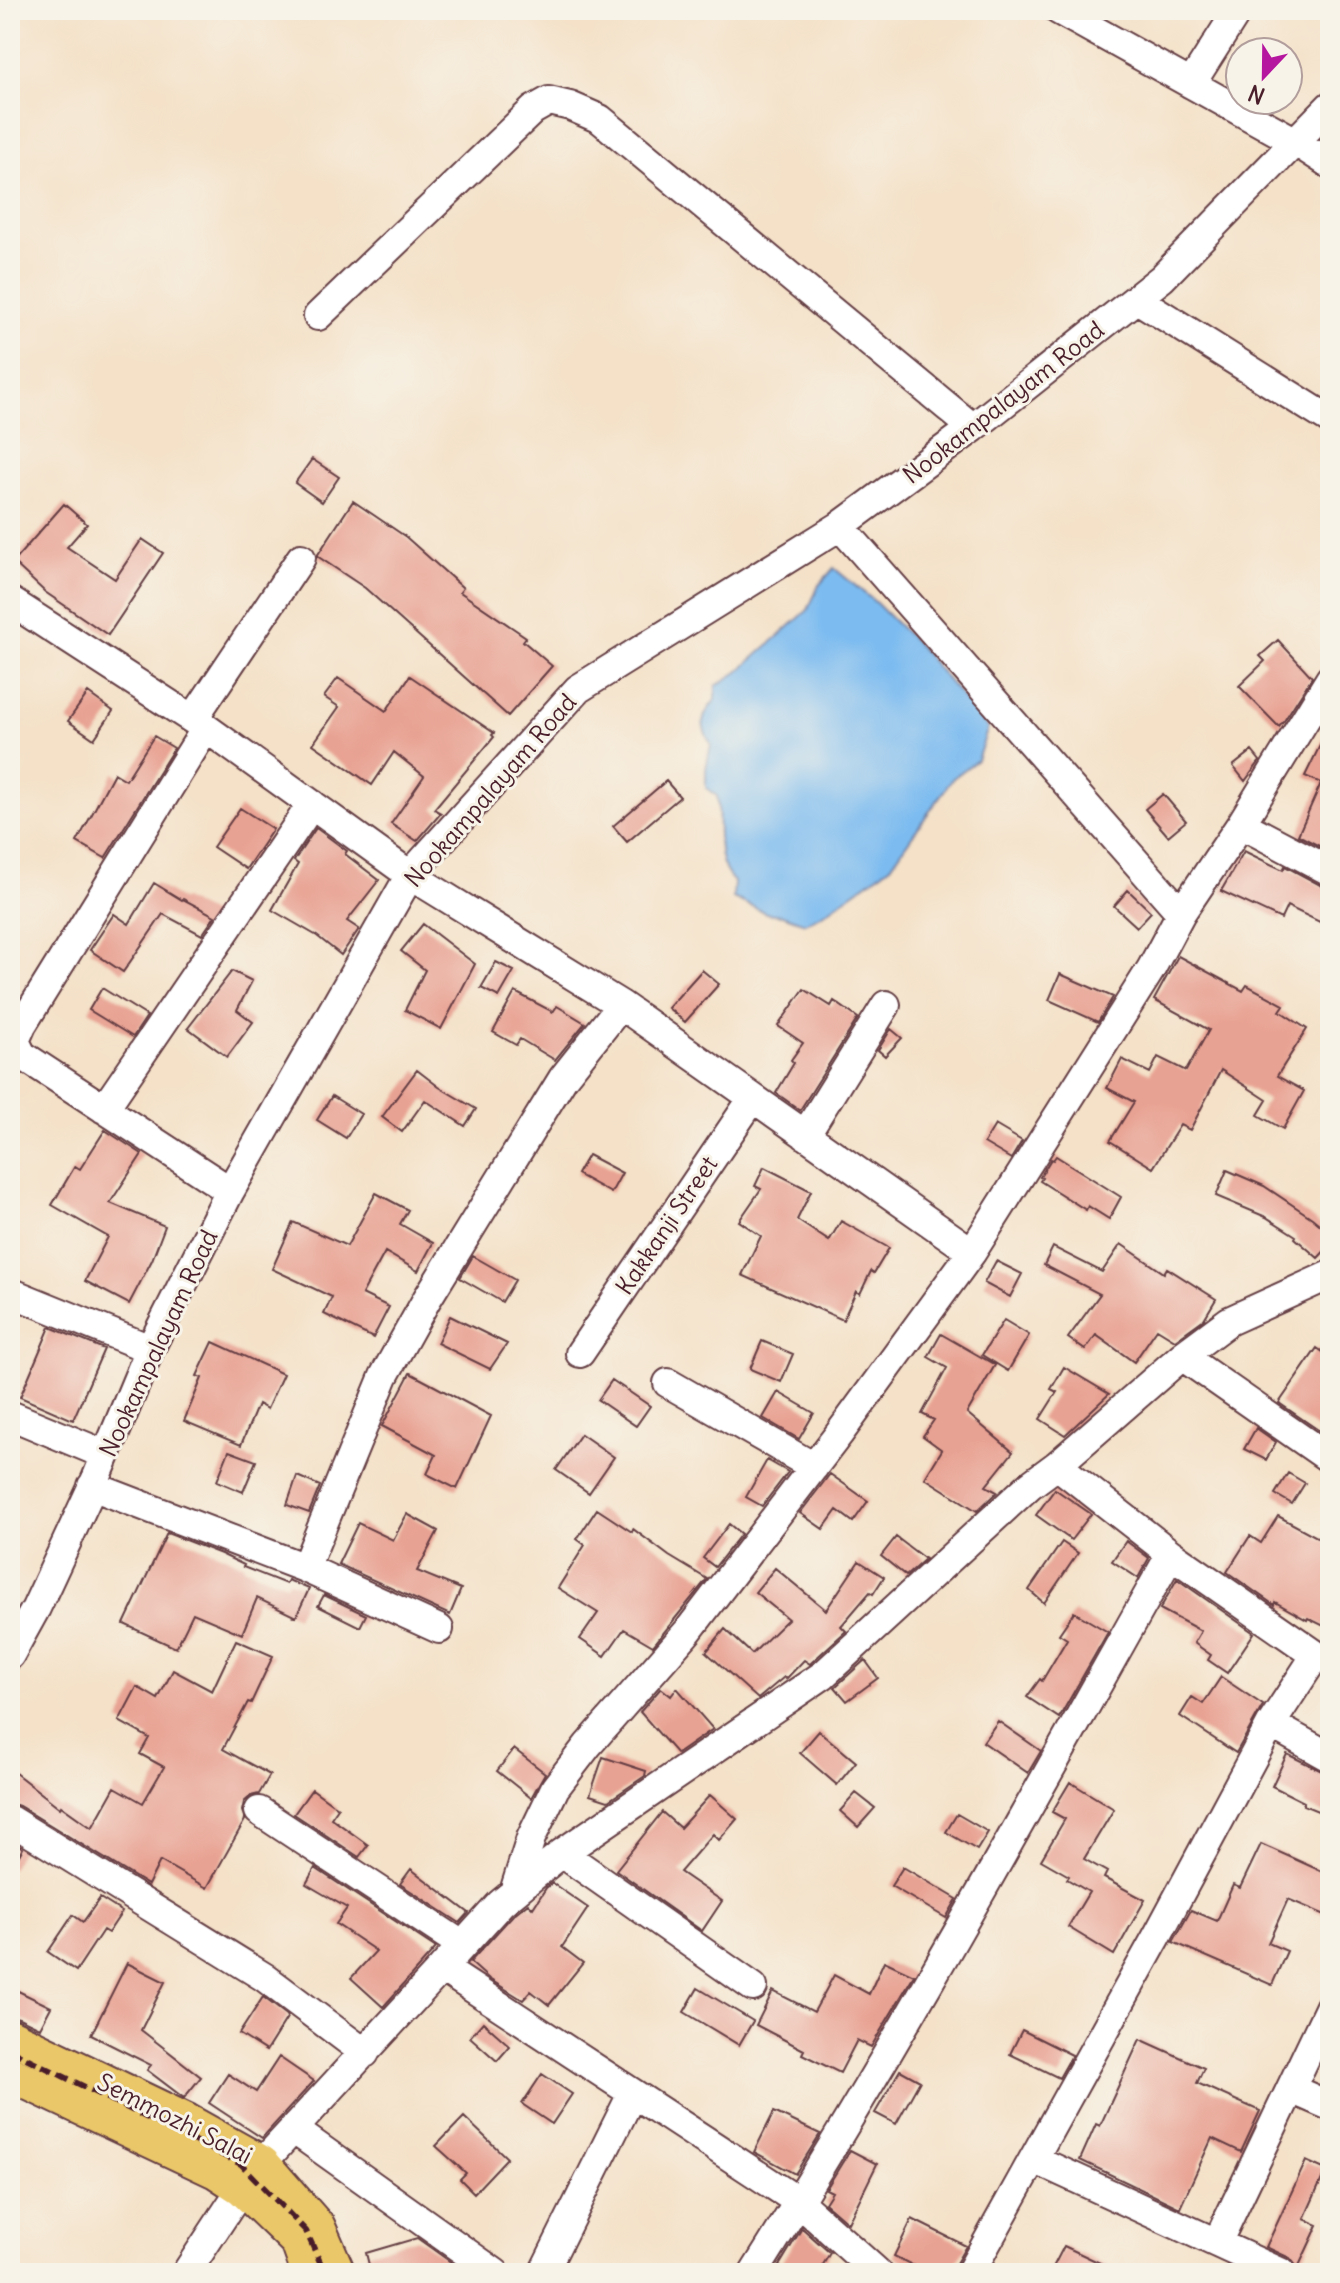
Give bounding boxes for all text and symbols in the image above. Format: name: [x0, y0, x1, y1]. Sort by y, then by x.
north arrow: [1224, 36, 1304, 116]
text: N: [1244, 79, 1269, 110]
street label: Nookampalayam Road: [896, 314, 1110, 490]
street label: Nookampalayam Road: [398, 687, 582, 893]
street label: Kakkanji Street: [609, 1150, 723, 1300]
street label: Nookampalayam Road: [92, 1225, 224, 1461]
street label: Semmozhi Salai: [93, 2066, 257, 2170]

